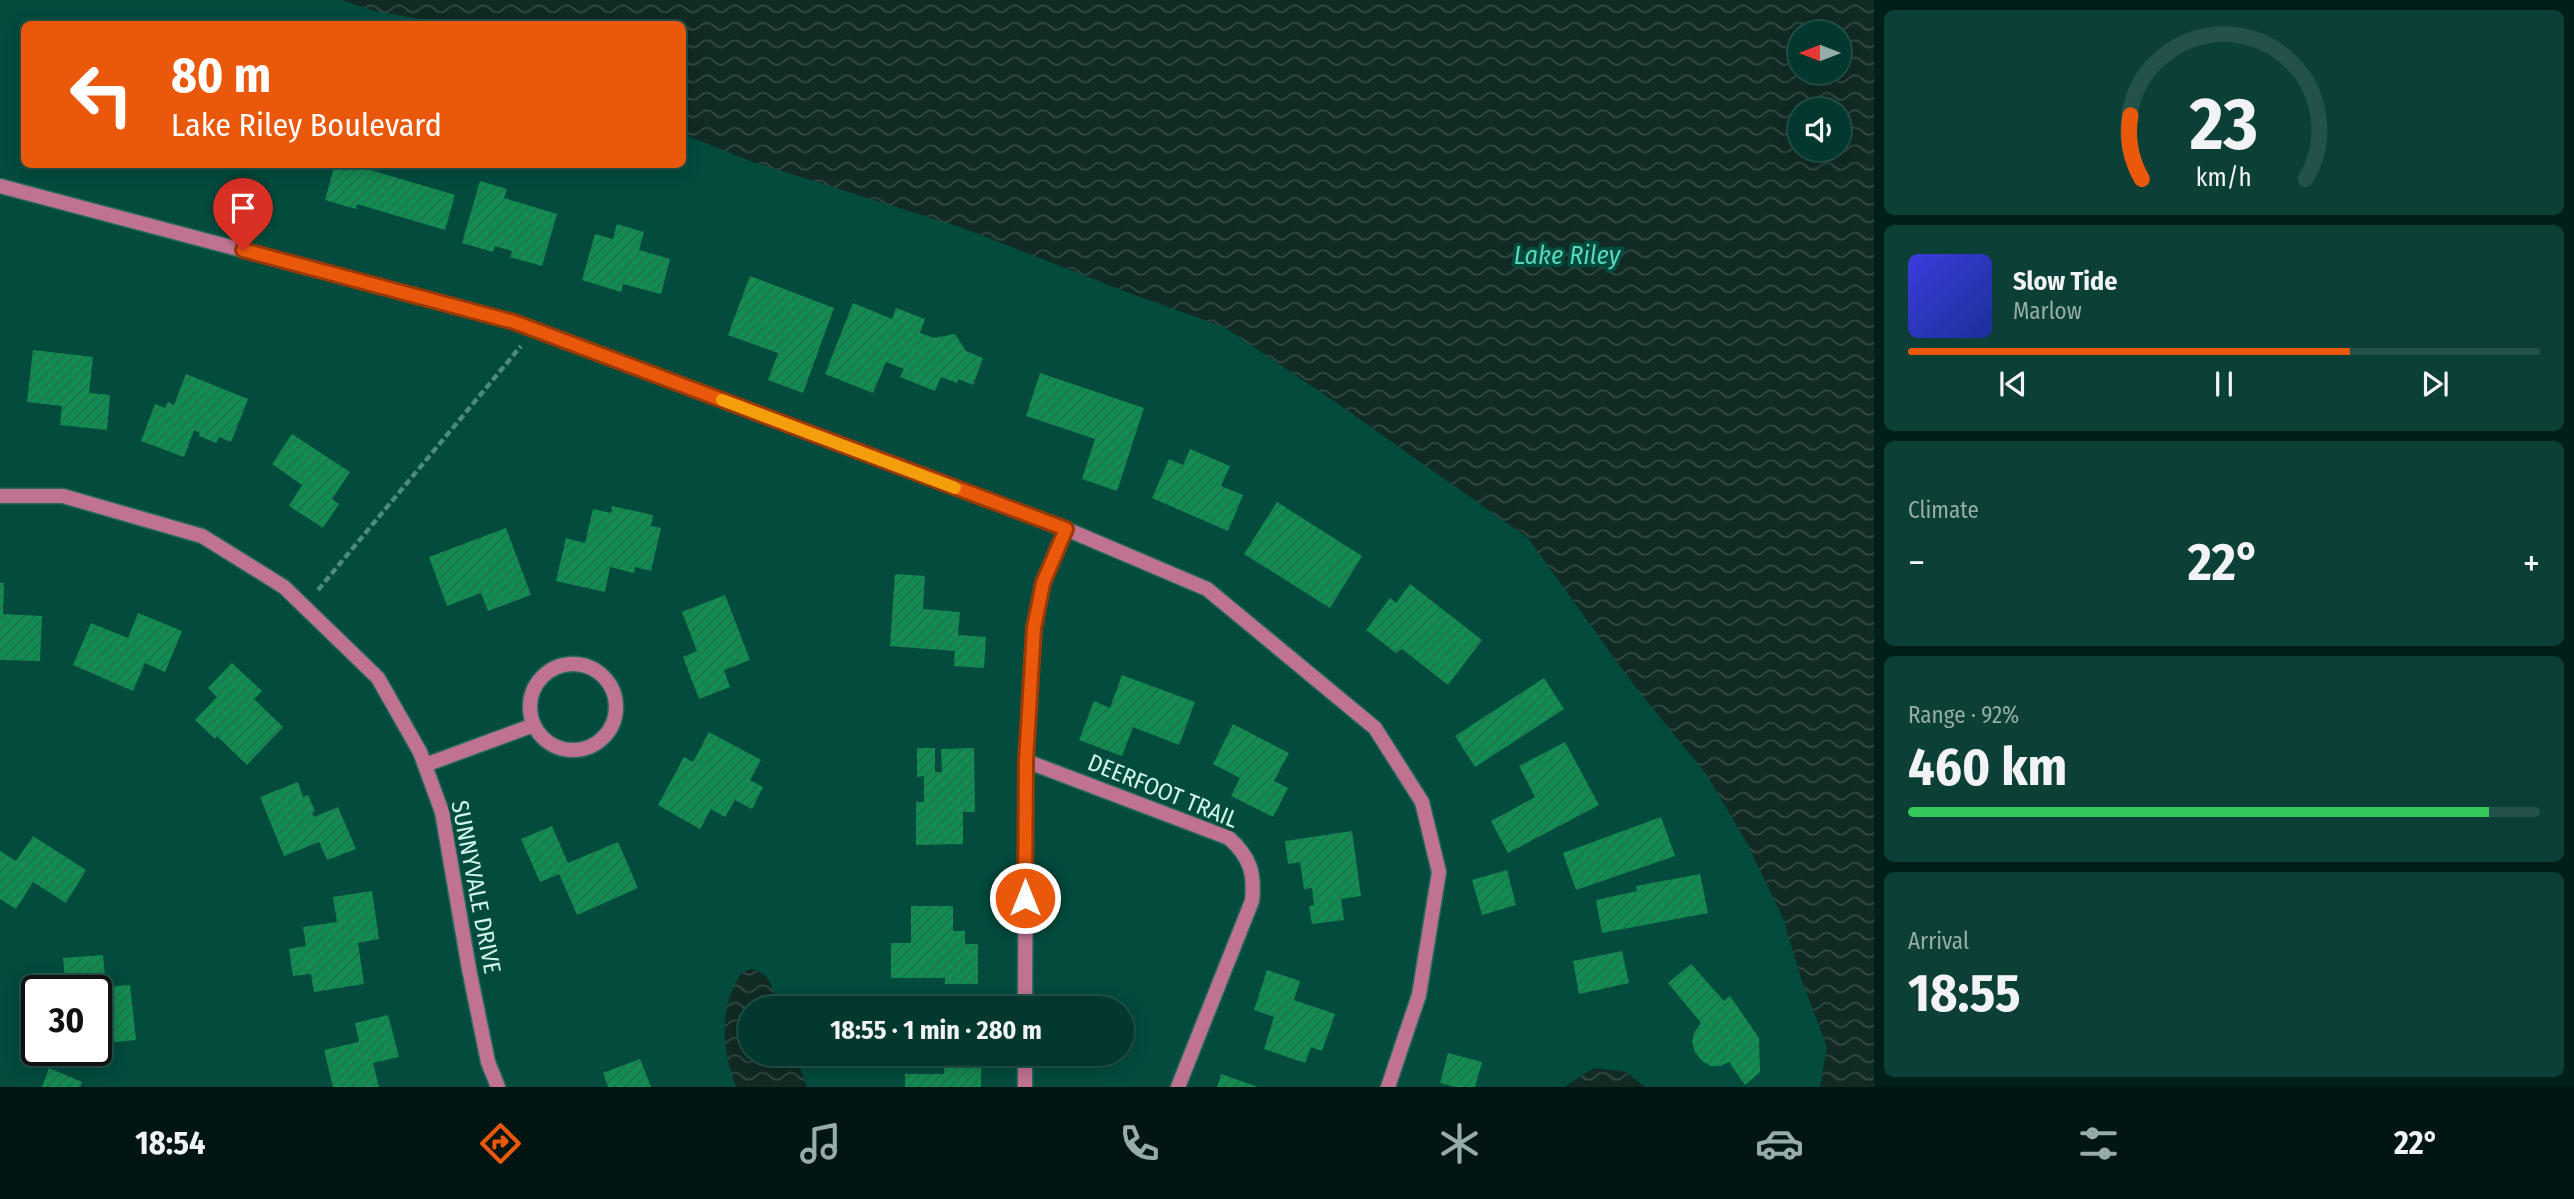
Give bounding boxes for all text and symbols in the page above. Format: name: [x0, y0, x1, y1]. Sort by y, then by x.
north arrow: [1788, 21, 1852, 84]
map controls: [1788, 21, 1851, 161]
text: 80 m: [171, 46, 271, 105]
icon: left: [56, 49, 147, 140]
text: 23: [2189, 81, 2258, 168]
button: sound: [1788, 98, 1851, 161]
text: Lake Riley Boulevard: [171, 106, 442, 144]
text: km/h: [2196, 163, 2252, 193]
pin: [213, 178, 273, 250]
icon: arrive: [224, 189, 262, 227]
water label: Lake Riley: [1514, 240, 1622, 271]
text: Slow Tide: [2013, 266, 2117, 297]
text: Marlow: [2013, 297, 2082, 325]
icon: previous: [1994, 365, 2032, 403]
icon: pause: [2205, 365, 2243, 403]
icon: next: [2416, 365, 2454, 403]
text: Climate: [1908, 496, 1979, 524]
text: 22°: [2188, 531, 2260, 594]
text: −: [1908, 540, 1925, 586]
text: +: [2523, 540, 2540, 586]
text: Range · 92%: [1908, 701, 2019, 729]
text: 460 km: [1908, 736, 2067, 799]
street label: DEERFOOT TRAIL: [1084, 748, 1242, 834]
street label: SUNNYVALE DRIVE: [445, 798, 507, 976]
position arrow: [988, 861, 1062, 935]
text: Arrival: [1908, 927, 1969, 955]
text: 18:55: [1908, 962, 2021, 1025]
speed limit sign: 30: [21, 975, 112, 1066]
text: 18:55 · 1 min · 280 m: [830, 1015, 1042, 1046]
icon: directions: [476, 1119, 525, 1168]
icon: music: [796, 1119, 845, 1168]
icon: phone: [1115, 1119, 1164, 1168]
icon: climate: [1435, 1119, 1484, 1168]
icon: car: [1755, 1119, 1804, 1168]
icon: filters: [2074, 1119, 2123, 1168]
text: 18:54: [135, 1124, 206, 1162]
text: 22°: [2394, 1124, 2439, 1162]

